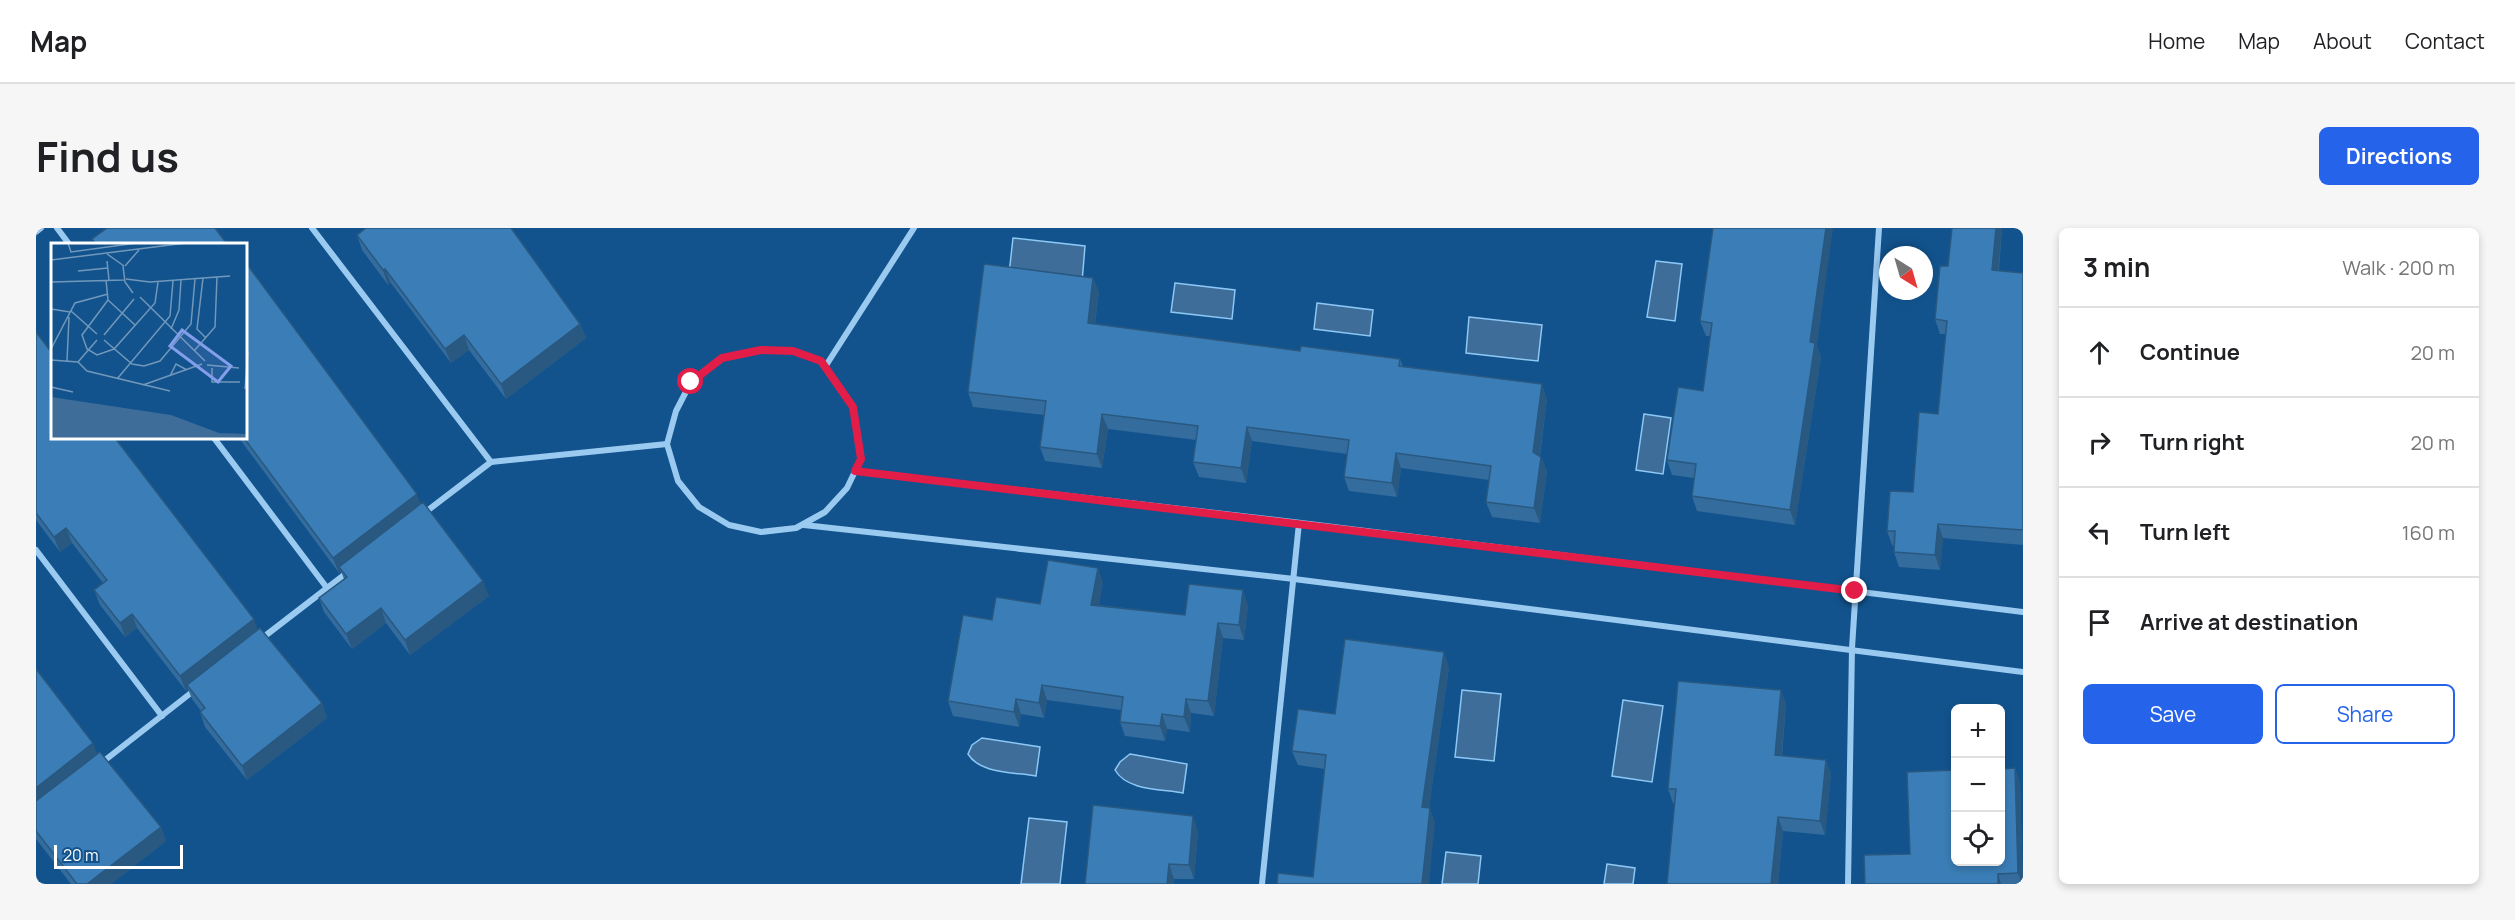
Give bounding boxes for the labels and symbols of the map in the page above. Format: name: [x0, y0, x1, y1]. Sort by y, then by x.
inset map: [51, 243, 248, 440]
north arrow: [1879, 246, 1933, 300]
route start: [677, 368, 703, 394]
route end: [1841, 577, 1867, 603]
scale bar: [54, 842, 183, 870]

